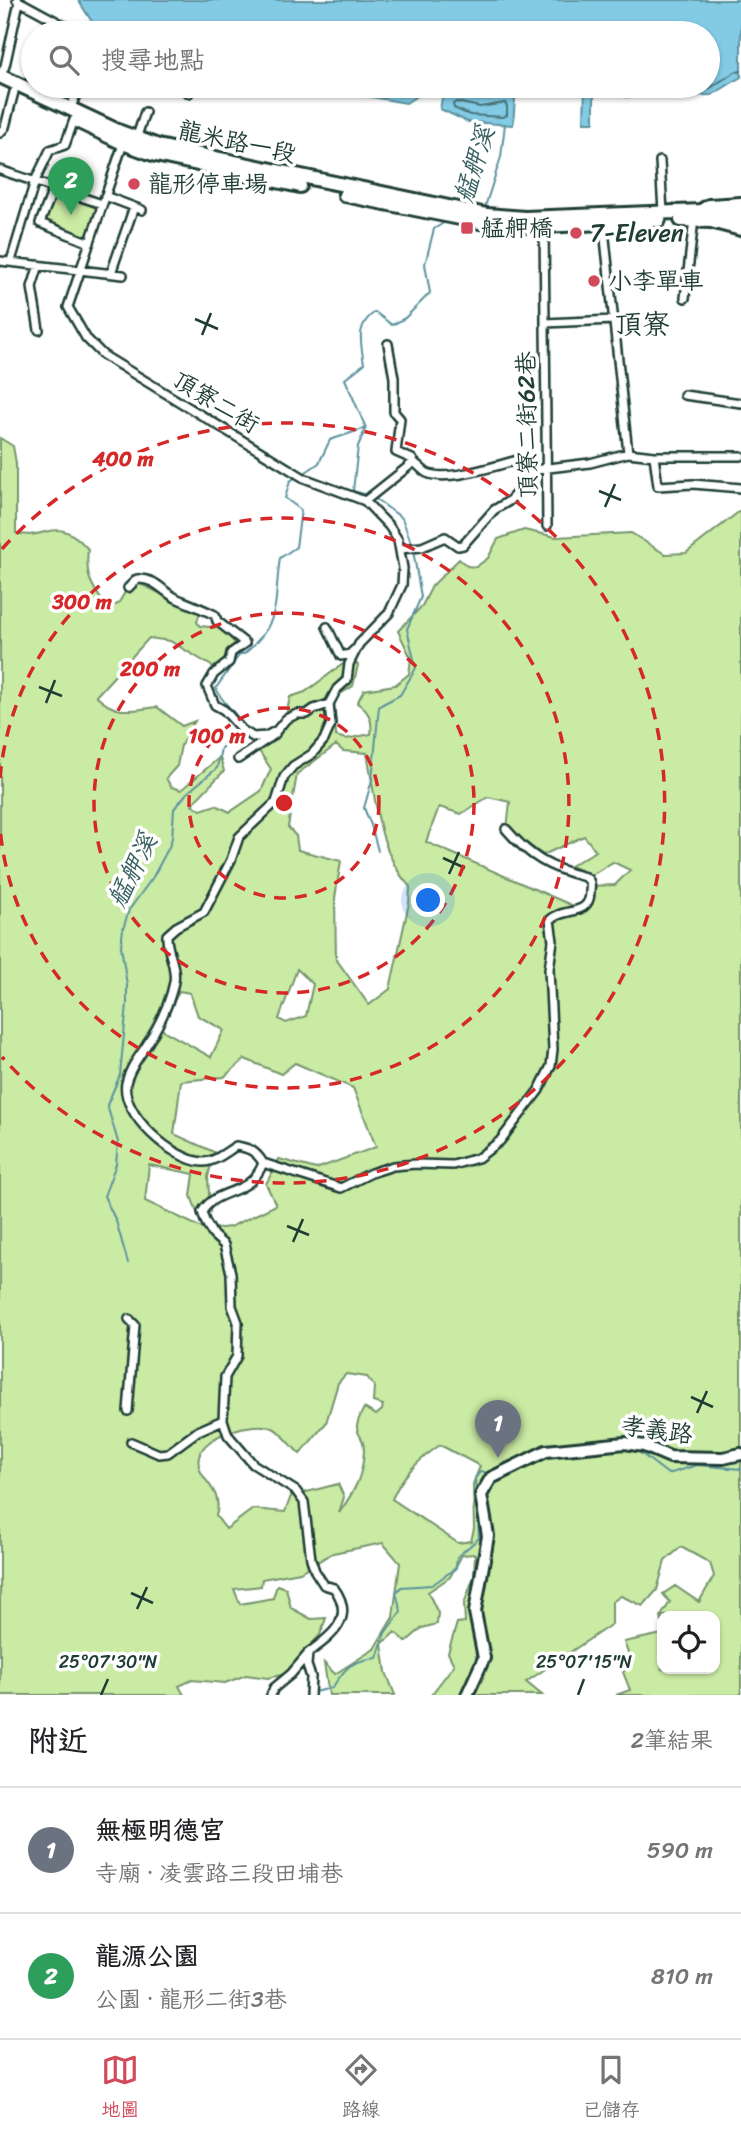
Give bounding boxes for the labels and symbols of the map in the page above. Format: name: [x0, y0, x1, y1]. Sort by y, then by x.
street label: 龍米路一段: [174, 109, 300, 175]
water label: 艋舺溪: [441, 118, 508, 208]
pin: 2: [48, 157, 94, 215]
place label: 龍形停車場: [148, 163, 268, 205]
marker: 龍形停車場: [126, 176, 142, 192]
place label: 艋舺橋: [481, 207, 553, 249]
place label: 7-Eleven: [590, 212, 684, 254]
marker: 艋舺橋: [459, 220, 475, 236]
marker: 7-Eleven: [568, 225, 584, 241]
place label: 小李單車: [608, 260, 704, 302]
marker: 小李單車: [586, 273, 602, 289]
district label: 頂寮: [614, 300, 670, 349]
street label: 頂寮二街62巷: [505, 351, 549, 499]
street label: 頂寮二街: [164, 359, 268, 445]
text: 400 m: [91, 440, 154, 478]
text: 300 m: [51, 583, 113, 621]
text: 200 m: [119, 650, 181, 688]
text: 100 m: [188, 717, 246, 755]
centre of rings: [272, 791, 296, 815]
water label: 艋舺溪: [94, 823, 171, 915]
your location: [411, 883, 445, 917]
pin: 1: [475, 1400, 521, 1458]
street label: 孝義路: [618, 1404, 696, 1456]
text: 25°07'30"N: [59, 1646, 158, 1678]
text: 25°07'15"N: [536, 1646, 633, 1678]

